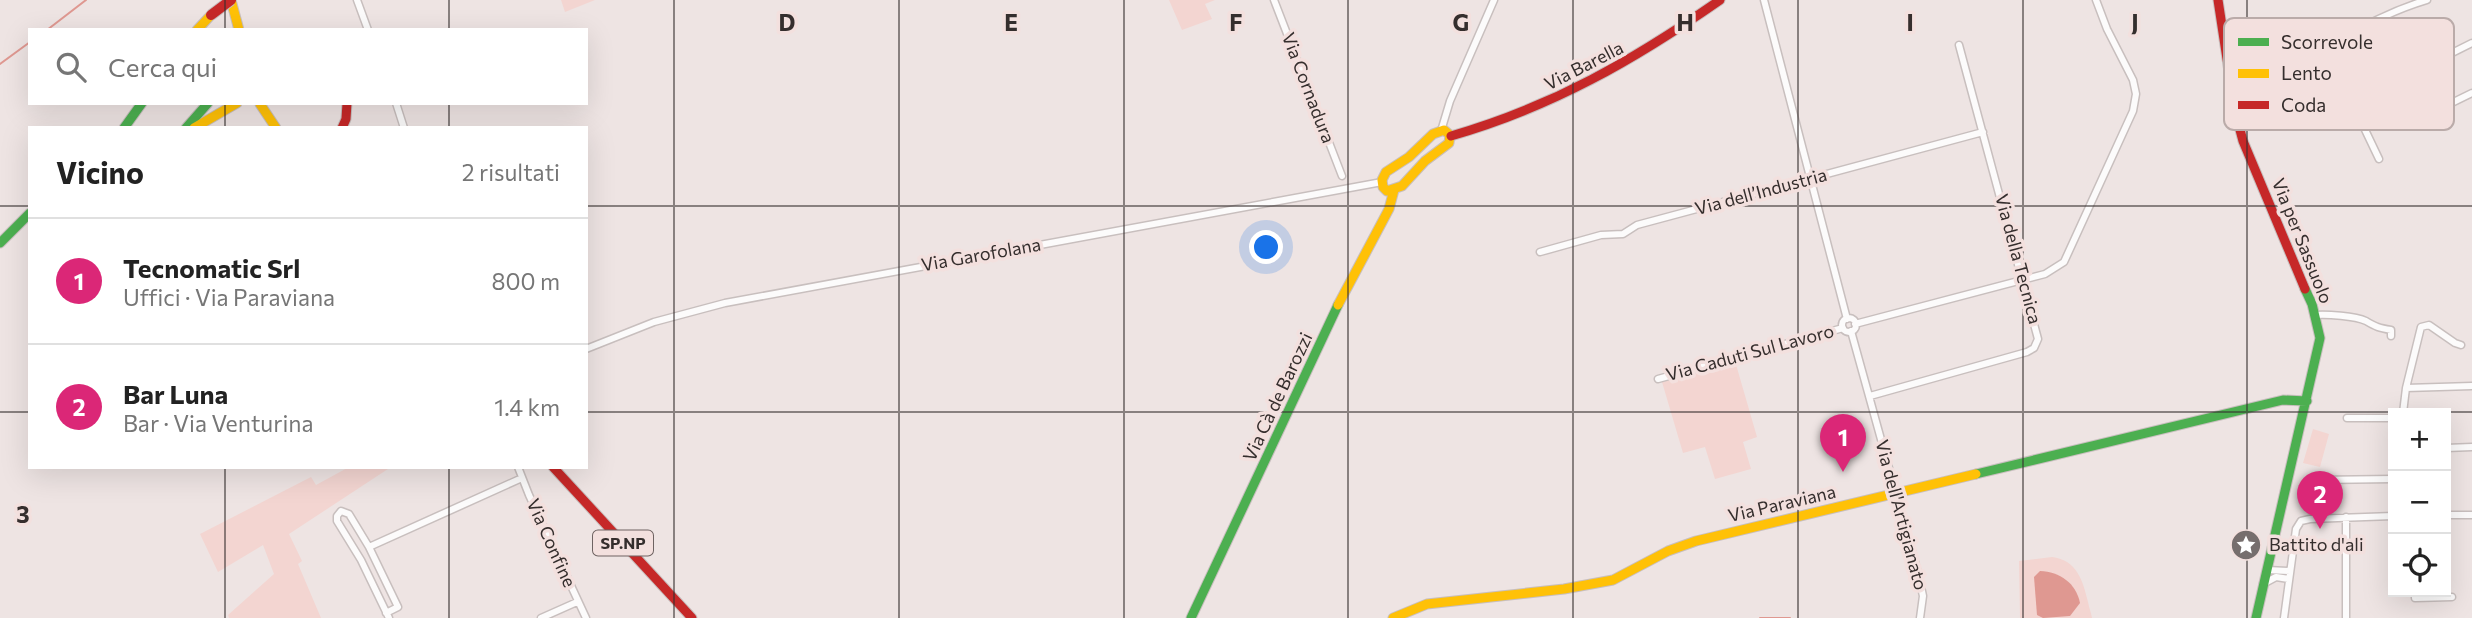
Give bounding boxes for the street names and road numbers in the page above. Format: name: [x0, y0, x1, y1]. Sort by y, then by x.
street label: Via Cornadura: [1278, 29, 1340, 146]
street label: Via Barella: [1540, 36, 1627, 94]
street label: Via dell’Industria: [1692, 163, 1829, 219]
street label: Via per Sassuolo: [2268, 175, 2338, 306]
street label: Via della Tecnica: [1991, 191, 2047, 326]
street label: Via Garofolana: [919, 233, 1042, 275]
street label: Via Caduti Sul Lavoro: [1663, 319, 1836, 385]
street label: Via Cà de Barozzi: [1238, 329, 1317, 464]
street label: Via dell'Artigianato: [1871, 437, 1933, 592]
street label: Via Paraviana: [1726, 480, 1838, 526]
street label: Via Confine: [523, 495, 581, 590]
road number: SP.NP: [593, 530, 653, 556]

